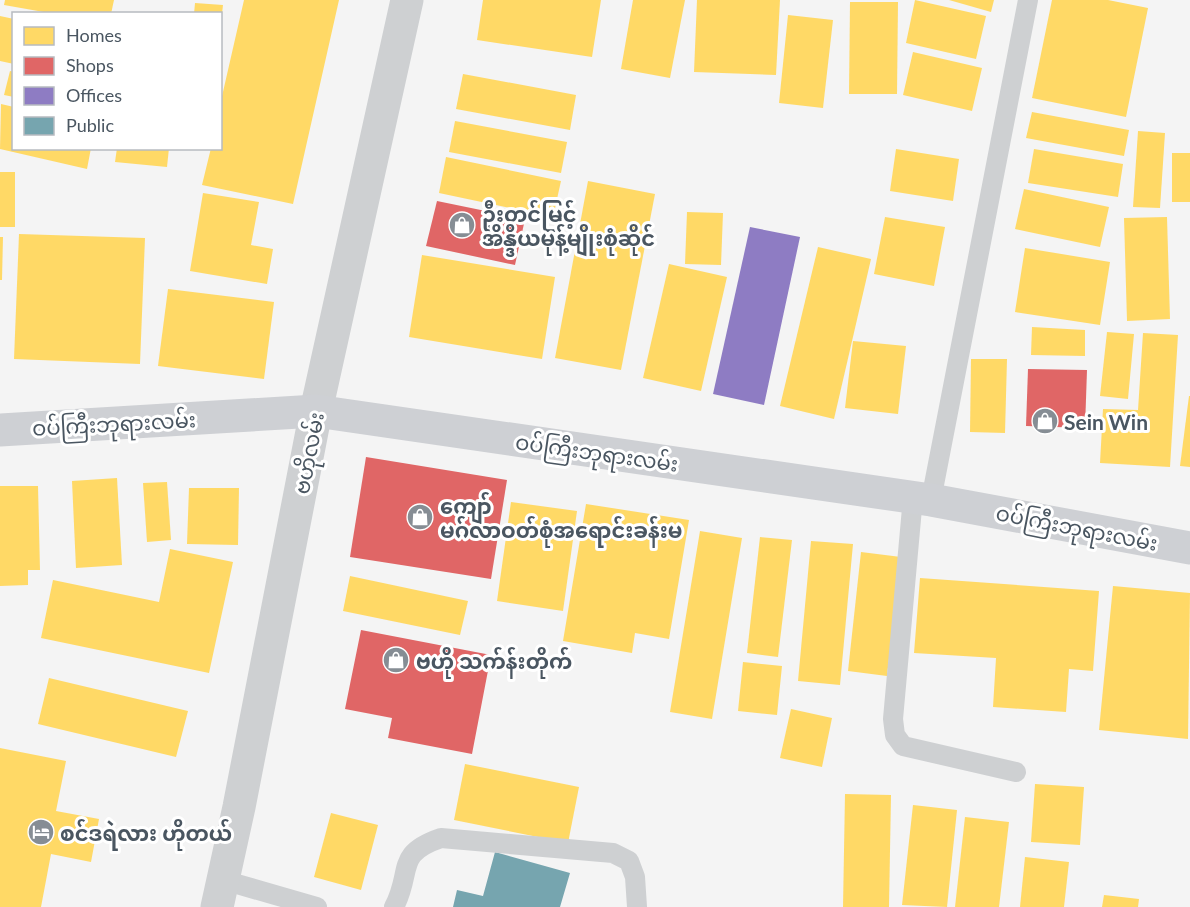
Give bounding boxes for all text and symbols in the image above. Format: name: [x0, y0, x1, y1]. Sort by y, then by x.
legend: [12, 12, 222, 150]
text: Homes: [66, 24, 122, 46]
text: Shops: [66, 54, 114, 76]
text: Offices: [66, 84, 122, 106]
text: Public: [66, 114, 114, 136]
place label: ဦးတင်မြင့် အိန္ဒိယမုန့်မျိုးစုံဆိုင်: [482, 199, 655, 257]
shop icon: ဦးတင်မြင့် အိန္ဒိယမုန့်မျိုးစုံဆိုင်: [447, 210, 477, 240]
street label: ဝပ်ကြီးဘုရားလမ်း: [31, 404, 197, 446]
shop icon: Sein Win: [1030, 406, 1060, 436]
place label: Sein Win: [1064, 409, 1148, 434]
street label: ဗဟိုလမ်း: [286, 410, 334, 497]
street label: ဝပ်ကြီးဘုရားလမ်း: [513, 426, 680, 482]
place label: ကျော် မဂ်လာဝတ်စုံအရောင်းခန်းမ: [440, 491, 682, 548]
street label: ဝပ်ကြီးဘုရားလမ်း: [993, 497, 1160, 561]
shop icon: ကျော် မဂ်လာဝတ်စုံအရောင်းခန်းမ: [405, 502, 435, 532]
shop icon: ဗဟို သက်န်းတိုက်: [381, 645, 411, 675]
place label: ဗဟို သက်န်းတိုက်: [416, 646, 572, 679]
hotel icon: စင်ဒရဲလား ဟိုတယ်: [26, 817, 56, 847]
place label: စင်ဒရဲလား ဟိုတယ်: [60, 818, 232, 851]

